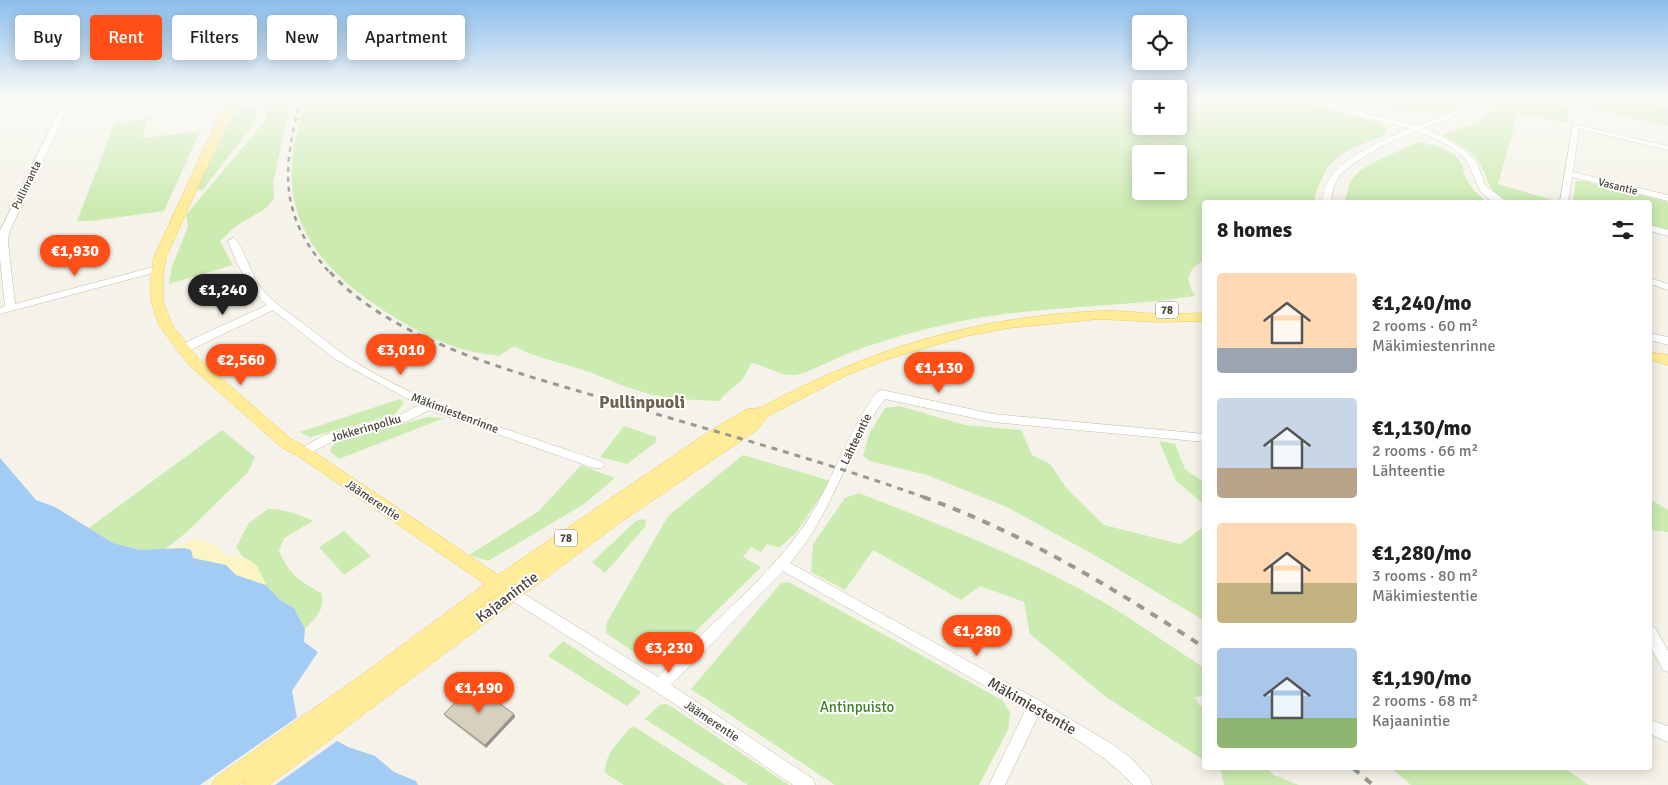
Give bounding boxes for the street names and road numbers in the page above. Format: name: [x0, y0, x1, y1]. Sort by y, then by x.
street label: Pullinranta: [9, 158, 44, 212]
street label: Vasantie: [1597, 175, 1639, 198]
road number: 78: [1156, 302, 1178, 318]
street label: Mäkimiestenrinne: [409, 390, 501, 437]
street label: Jokkerinpolku: [329, 411, 403, 446]
street label: Lähteentie: [838, 411, 875, 467]
street label: Jäämerentie: [342, 477, 403, 524]
road number: 78: [555, 530, 577, 546]
street label: Kajaanintie: [472, 568, 542, 626]
street label: Mäkimiestentie: [985, 673, 1079, 739]
street label: Jäämerentie: [681, 698, 742, 745]

